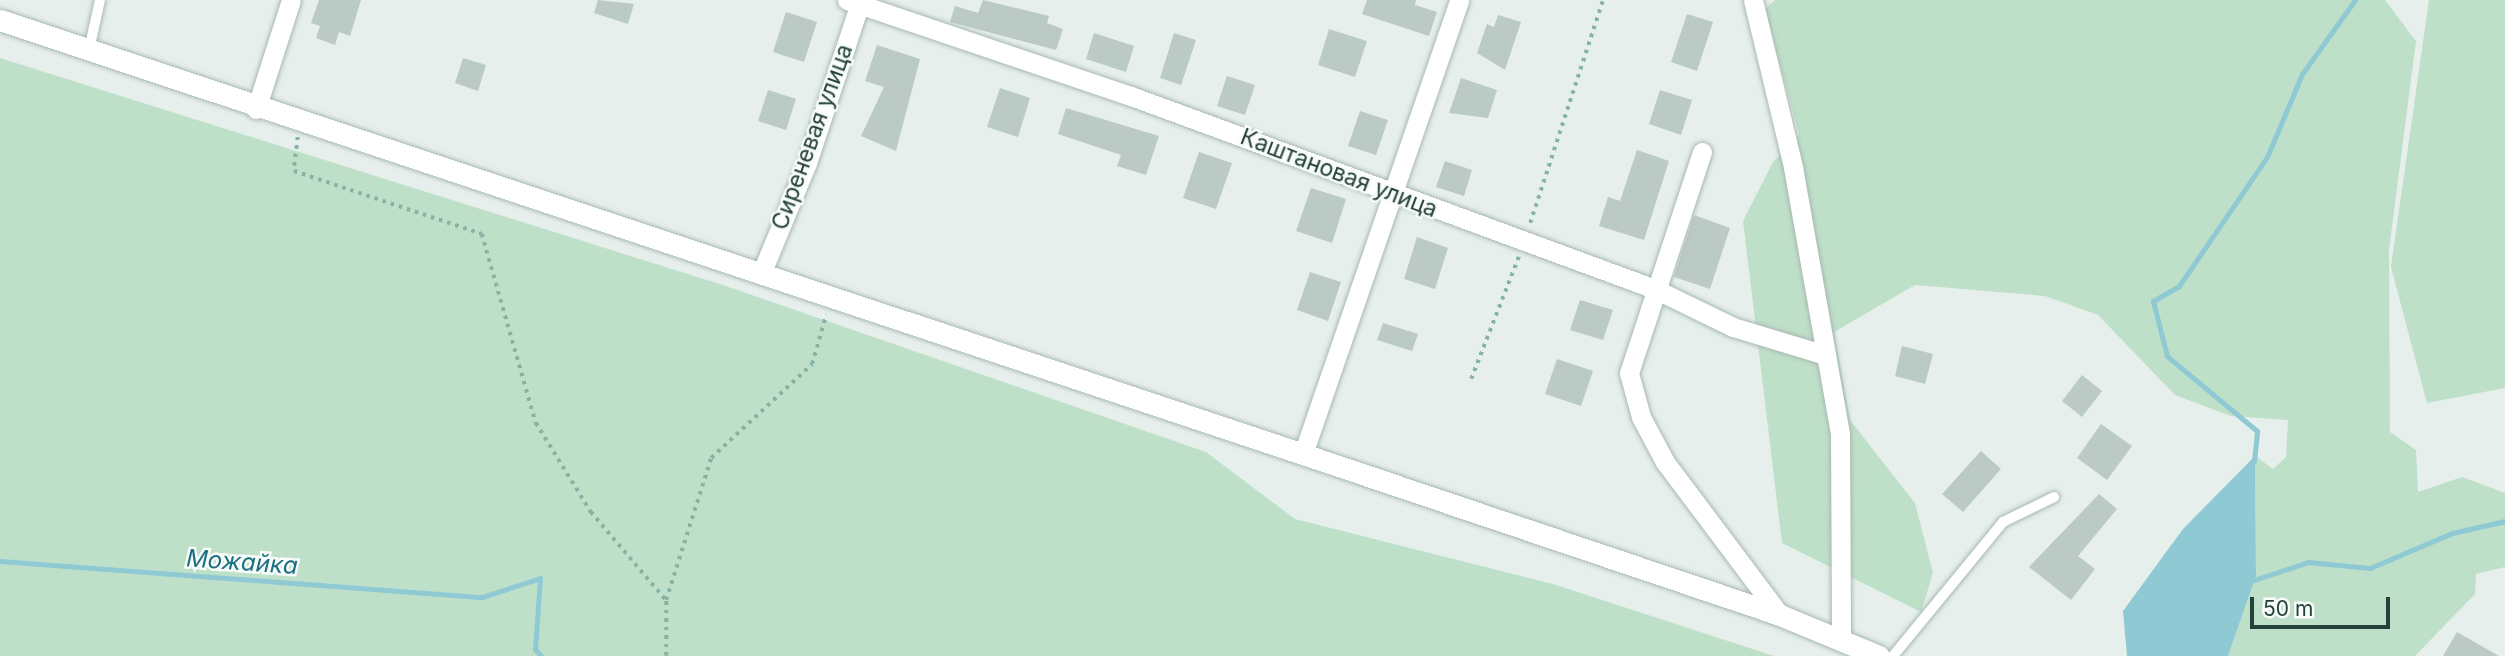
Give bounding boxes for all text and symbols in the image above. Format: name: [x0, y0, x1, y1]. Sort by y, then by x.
street label: Сиреневая улица: [766, 40, 858, 234]
street label: Каштановая улица: [1237, 123, 1441, 223]
water label: Можайка: [185, 544, 299, 580]
scale bar: [2253, 582, 2393, 626]
text: 50 m: [2263, 596, 2313, 621]

